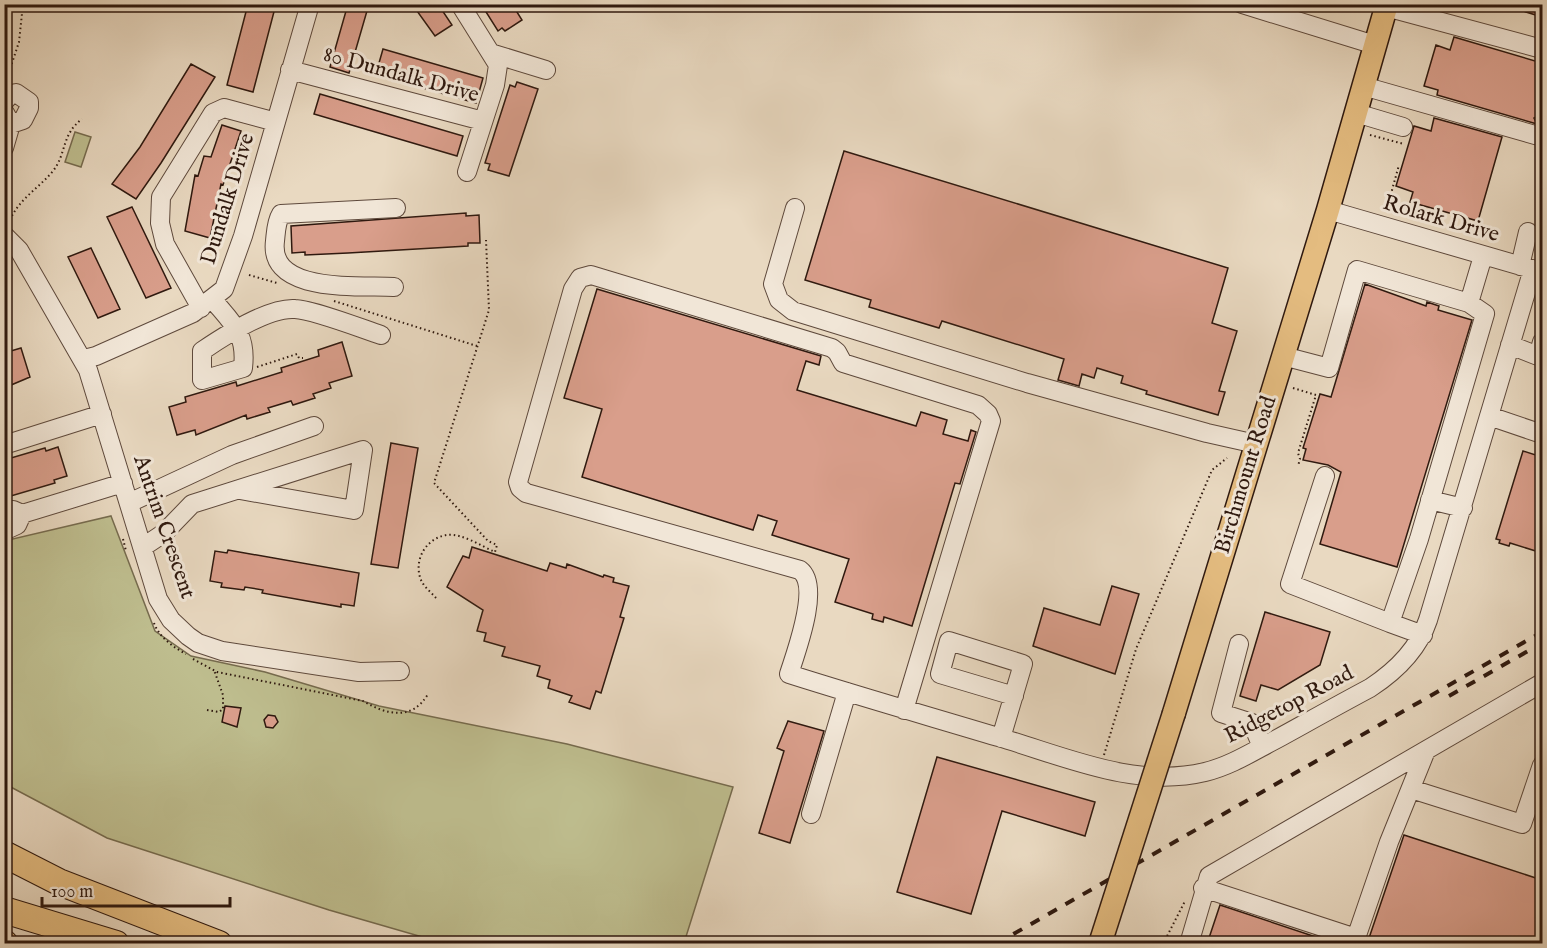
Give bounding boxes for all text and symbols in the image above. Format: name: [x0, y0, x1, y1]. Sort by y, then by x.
street label: 80 Dundalk Drive: [320, 41, 482, 109]
street label: Dundalk Drive: [195, 130, 261, 268]
street label: Rolark Drive: [1380, 189, 1502, 249]
street label: Birchmount Road: [1209, 392, 1283, 557]
street label: Antrim Crescent: [126, 451, 202, 603]
street label: Ridgetop Road: [1220, 659, 1358, 751]
scale bar: [42, 870, 230, 908]
text: 100 m: [51, 881, 93, 904]

